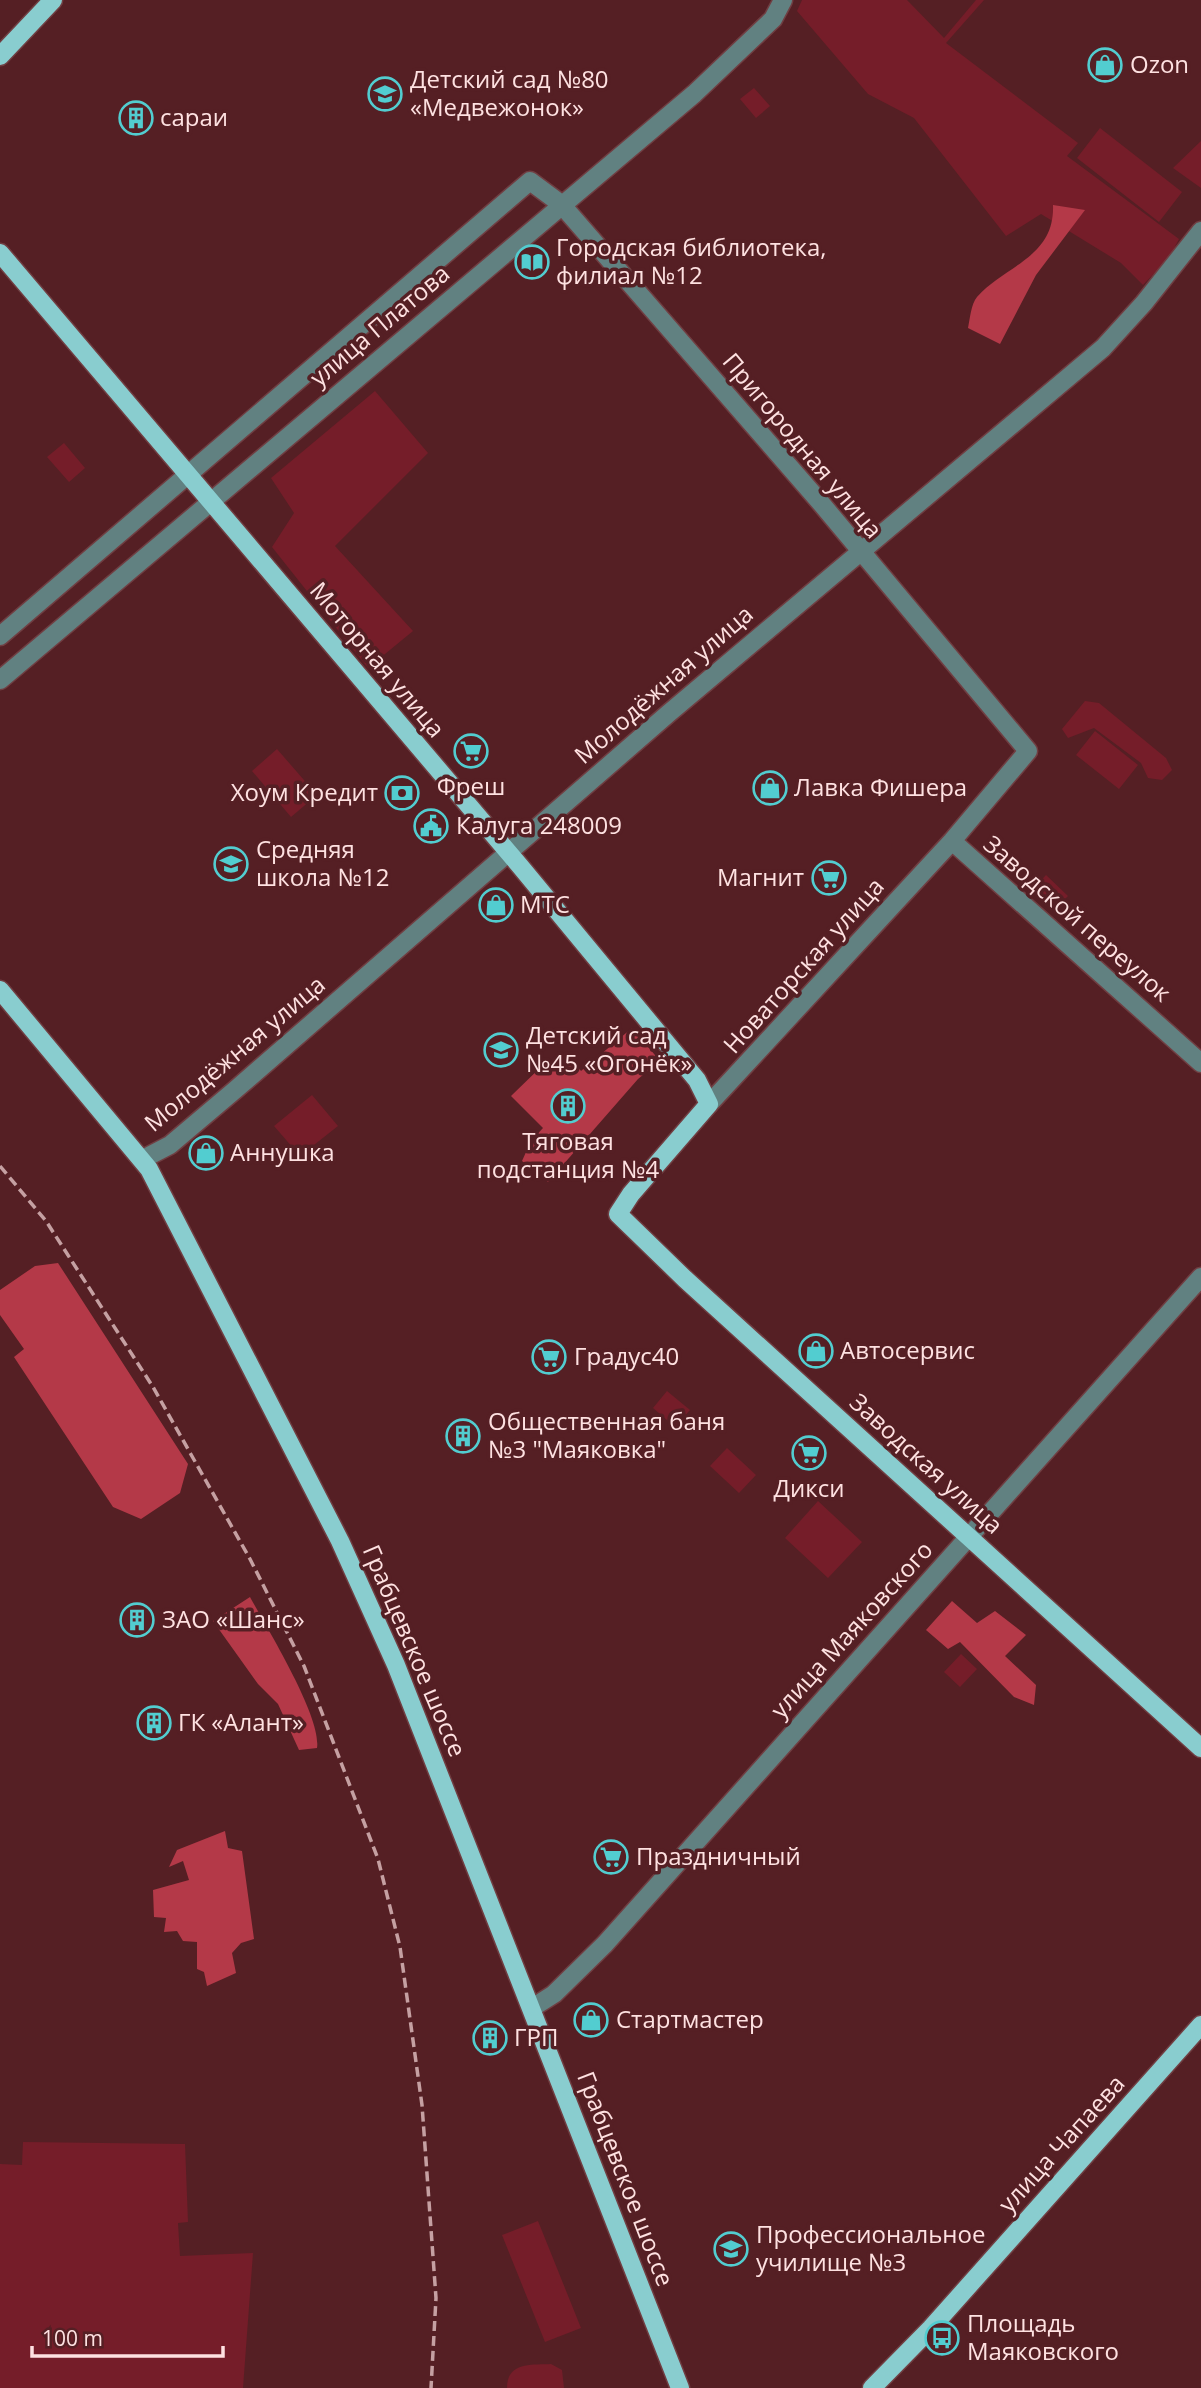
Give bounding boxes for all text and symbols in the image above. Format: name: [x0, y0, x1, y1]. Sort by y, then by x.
shop icon: Ozon: [1086, 46, 1124, 84]
place label: Ozon: [1130, 47, 1189, 80]
place label: Детский сад №80 «Медвежонок»: [410, 62, 609, 123]
school or university icon: Детский сад №80 «Медвежонок»: [366, 75, 404, 113]
building icon: сараи: [117, 99, 155, 137]
place label: сараи: [160, 100, 228, 133]
place label: Городская библиотека, филиал №12: [556, 230, 827, 291]
library icon: Городская библиотека, филиал №12: [513, 243, 551, 281]
street label: улица Платова: [302, 257, 456, 393]
street label: Пригородная улица: [716, 345, 891, 545]
street label: Моторная улица: [303, 574, 453, 744]
street label: Молодёжная улица: [567, 597, 759, 771]
supermarket icon: Фреш: [452, 732, 490, 770]
place label: Фреш: [437, 769, 505, 802]
shop icon: Лавка Фишера: [751, 769, 789, 807]
place label: Лавка Фишера: [794, 770, 967, 803]
bank icon: Хоум Кредит: [383, 774, 421, 812]
place label: Хоум Кредит: [231, 775, 378, 808]
public building icon: Калуга 248009: [412, 807, 450, 845]
place label: Калуга 248009: [456, 808, 622, 841]
street label: Заводской переулок: [977, 827, 1179, 1009]
place label: Средняя школа №12: [256, 832, 389, 893]
school or university icon: Средняя школа №12: [212, 845, 250, 883]
supermarket icon: Магнит: [810, 859, 848, 897]
place label: Магнит: [717, 860, 804, 893]
street label: Новаторская улица: [715, 870, 891, 1060]
shop icon: МТС: [477, 886, 515, 924]
place label: МТС: [520, 887, 570, 920]
street label: Молодёжная улица: [137, 967, 331, 1138]
place label: Детский сад №45 «Огонёк»: [526, 1018, 692, 1079]
school or university icon: Детский сад №45 «Огонёк»: [482, 1031, 520, 1069]
building icon: Тяговая подстанция №4: [549, 1087, 587, 1125]
place label: Тяговая подстанция №4: [477, 1124, 659, 1185]
shop icon: Аннушка: [187, 1134, 225, 1172]
place label: Аннушка: [230, 1135, 335, 1168]
shop icon: Автосервис: [797, 1332, 835, 1370]
place label: Автосервис: [840, 1333, 975, 1366]
supermarket icon: Градус40: [530, 1338, 568, 1376]
place label: Градус40: [574, 1339, 679, 1372]
street label: Заводская улица: [843, 1385, 1011, 1541]
place label: Общественная баня №3 "Маяковка": [488, 1404, 725, 1465]
building icon: Общественная баня №3 "Маяковка": [444, 1417, 482, 1455]
supermarket icon: Дикси: [790, 1434, 828, 1472]
place label: Дикси: [774, 1471, 844, 1504]
street label: улица Маяковского: [762, 1533, 939, 1725]
street label: Грабцевское шоссе: [356, 1539, 475, 1762]
building icon: ЗАО «Шанс»: [118, 1601, 156, 1639]
place label: ЗАО «Шанс»: [162, 1602, 305, 1635]
building icon: ГК «Алант»: [135, 1704, 173, 1742]
place label: ГК «Алант»: [178, 1705, 304, 1738]
supermarket icon: Праздничный: [592, 1838, 630, 1876]
place label: Праздничный: [636, 1839, 801, 1872]
shop icon: Стартмастер: [572, 2001, 610, 2039]
place label: Стартмастер: [616, 2002, 764, 2035]
building icon: ГРП: [471, 2019, 509, 2057]
place label: ГРП: [514, 2020, 558, 2053]
street label: Грабцевское шоссе: [570, 2066, 683, 2291]
street label: улица Чапаева: [990, 2067, 1131, 2219]
place label: Профессиональное училище №3: [756, 2217, 985, 2278]
school or university icon: Профессиональное училище №3: [712, 2230, 750, 2268]
place label: Площадь Маяковского: [967, 2306, 1119, 2367]
scale bar: [32, 2314, 222, 2358]
bus stop icon: Площадь Маяковского: [923, 2319, 961, 2357]
text: 100 m: [42, 2324, 103, 2352]

